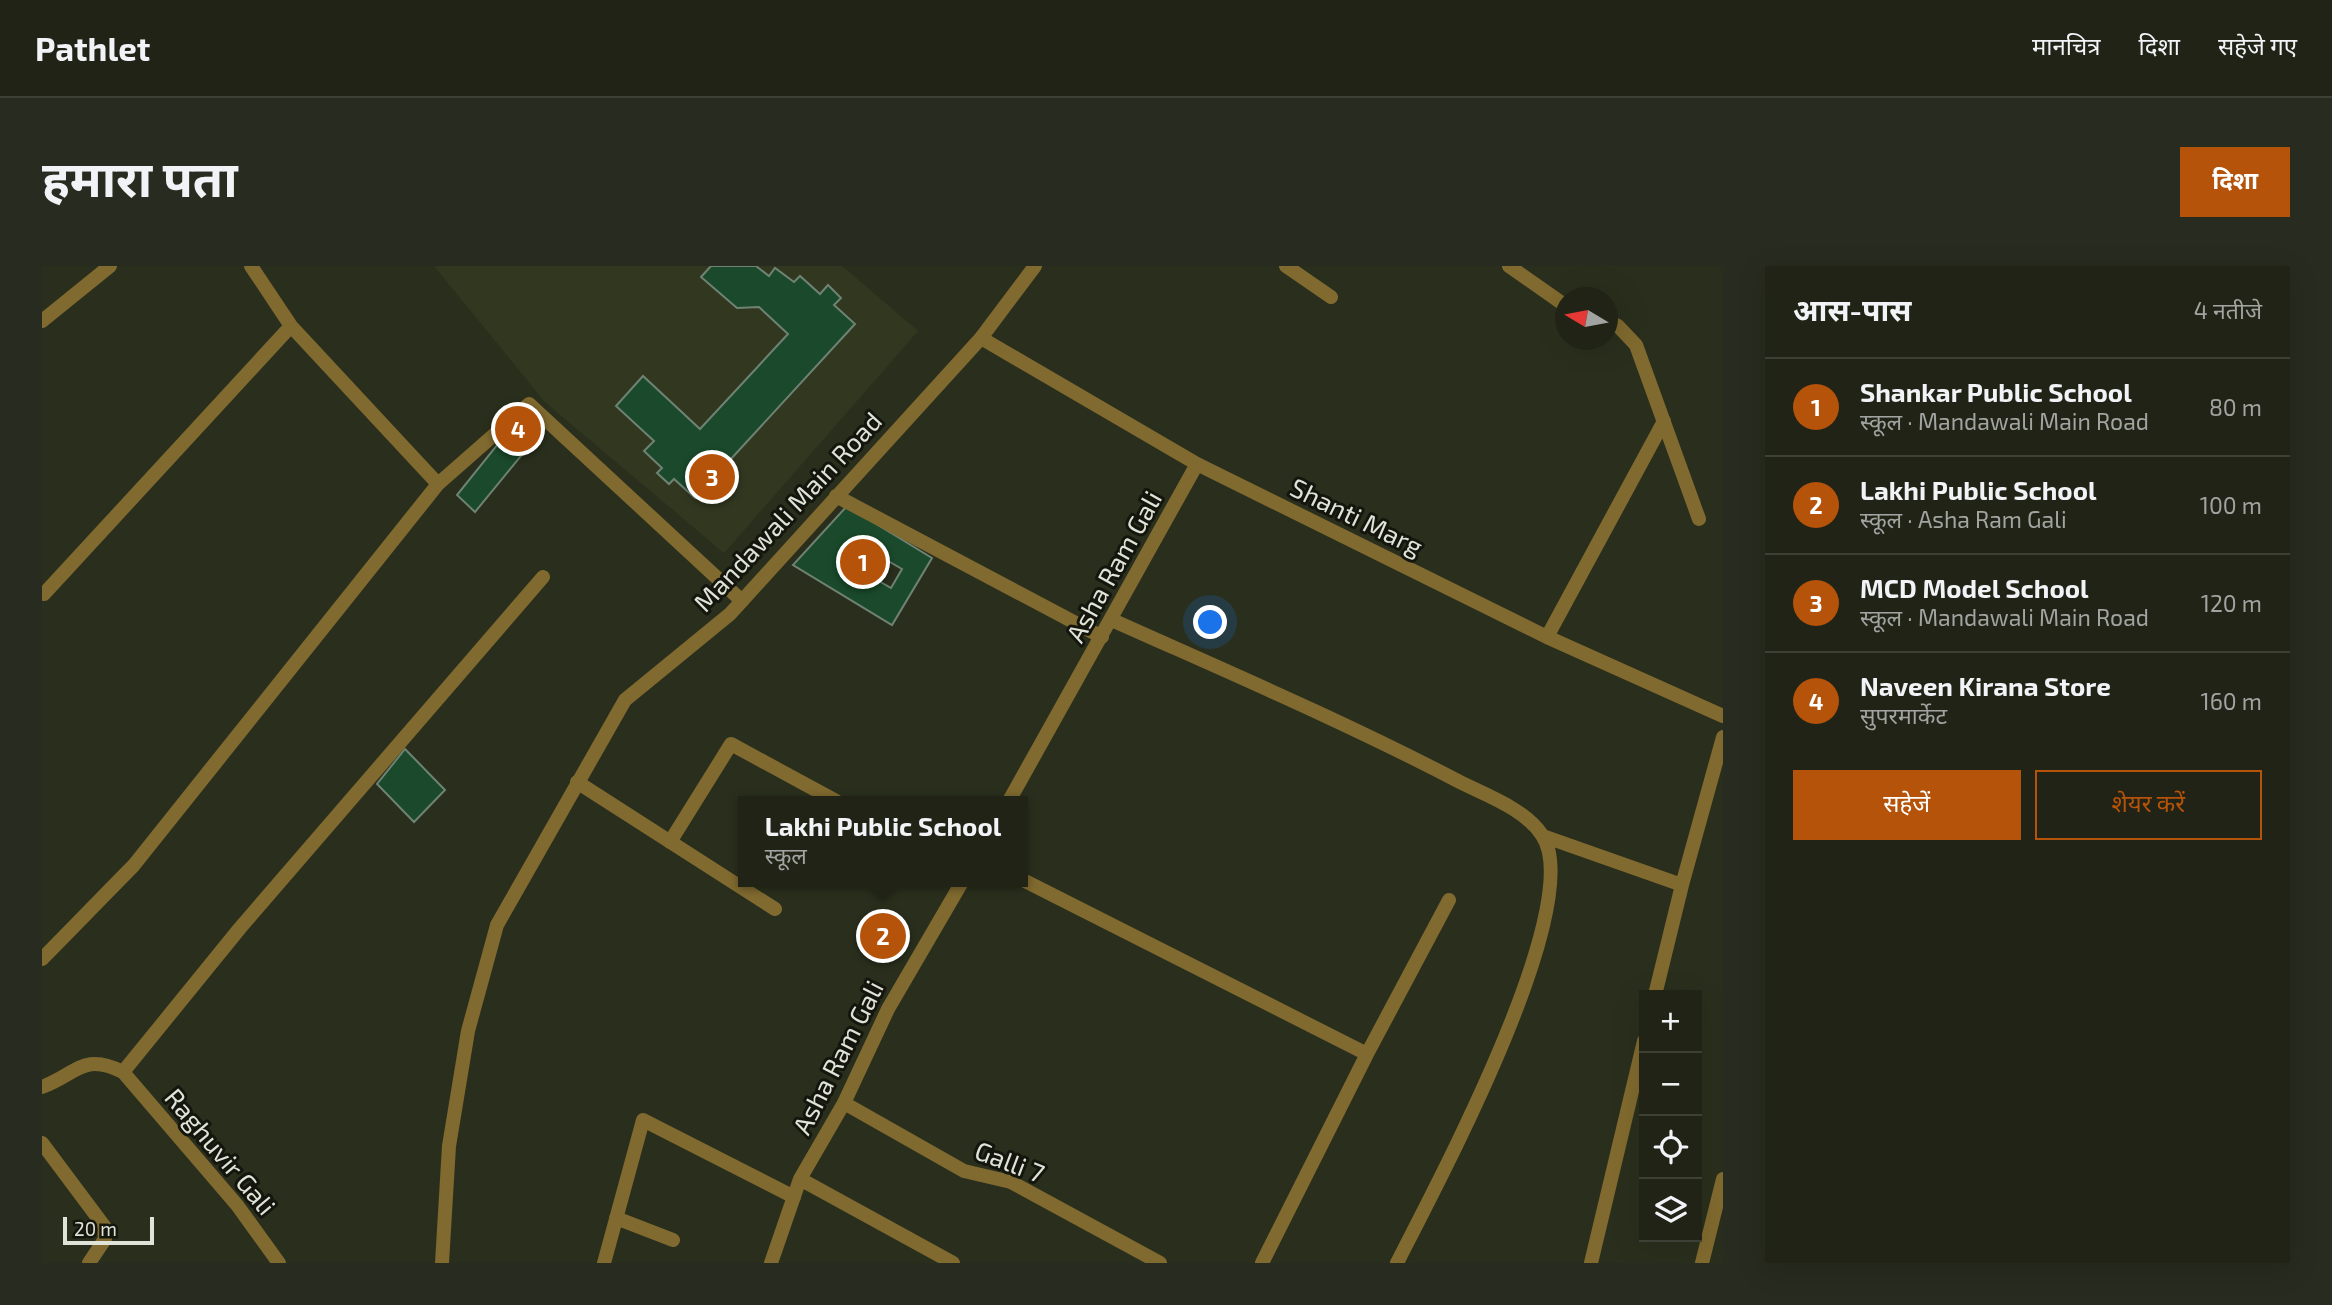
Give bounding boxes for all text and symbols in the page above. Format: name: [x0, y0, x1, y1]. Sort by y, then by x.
text: Pathlet: [35, 28, 150, 68]
text: मानचित्र: [2032, 31, 2101, 60]
text: दिशा: [2139, 31, 2180, 60]
text: सहेजे गए: [2218, 31, 2297, 60]
button: दिशा: [2180, 147, 2290, 217]
text: हमारा पता: [42, 148, 238, 207]
north arrow: [1555, 287, 1618, 350]
text: आस-पास: [1793, 291, 1911, 327]
text: 4 नतीजे: [2194, 296, 2262, 324]
text: Shankar Public School: [1860, 376, 2132, 407]
text: 1: [1811, 393, 1821, 421]
text: 80 m: [2209, 393, 2262, 421]
pin: 4: [495, 403, 541, 455]
street label: Mandawali Main Road: [687, 405, 887, 617]
text: स्कूल · Mandawali Main Road: [1860, 407, 2149, 435]
pin: 3: [689, 451, 735, 503]
street label: Shanti Marg: [1286, 471, 1428, 561]
text: Lakhi Public School: [1860, 474, 2097, 505]
street label: Asha Ram Gali: [1059, 485, 1167, 647]
text: 2: [1809, 491, 1823, 519]
text: 100 m: [2200, 491, 2262, 519]
text: स्कूल · Asha Ram Gali: [1860, 505, 2067, 533]
pin: 1: [840, 536, 886, 588]
text: MCD Model School: [1860, 572, 2089, 603]
text: 3: [1809, 589, 1823, 617]
text: 120 m: [2201, 589, 2262, 617]
text: स्कूल · Mandawali Main Road: [1860, 603, 2149, 631]
your location: [1193, 605, 1227, 639]
text: Naveen Kirana Store: [1860, 670, 2111, 701]
text: 4: [1809, 687, 1823, 715]
text: 160 m: [2201, 687, 2262, 715]
text: सुपरमार्केट: [1860, 701, 1947, 729]
button: सहेजें: [1793, 770, 2021, 840]
button: शेयर करें: [2035, 770, 2262, 840]
popup: [738, 796, 1028, 887]
text: Lakhi Public School: [765, 810, 1001, 841]
text: स्कूल: [765, 841, 807, 869]
pin: 2: [860, 910, 906, 962]
street label: Asha Ram Gali: [785, 975, 889, 1139]
map controls: [1639, 990, 1702, 1242]
button: +: [1639, 990, 1702, 1053]
button: −: [1639, 1053, 1702, 1116]
street label: Raghuvir Gali: [159, 1081, 283, 1221]
button: locate: [1639, 1116, 1702, 1179]
street label: Galli 7: [971, 1134, 1049, 1188]
button: layers: [1639, 1179, 1702, 1242]
scale bar: [63, 1214, 154, 1246]
text: 20 m: [74, 1217, 117, 1240]

